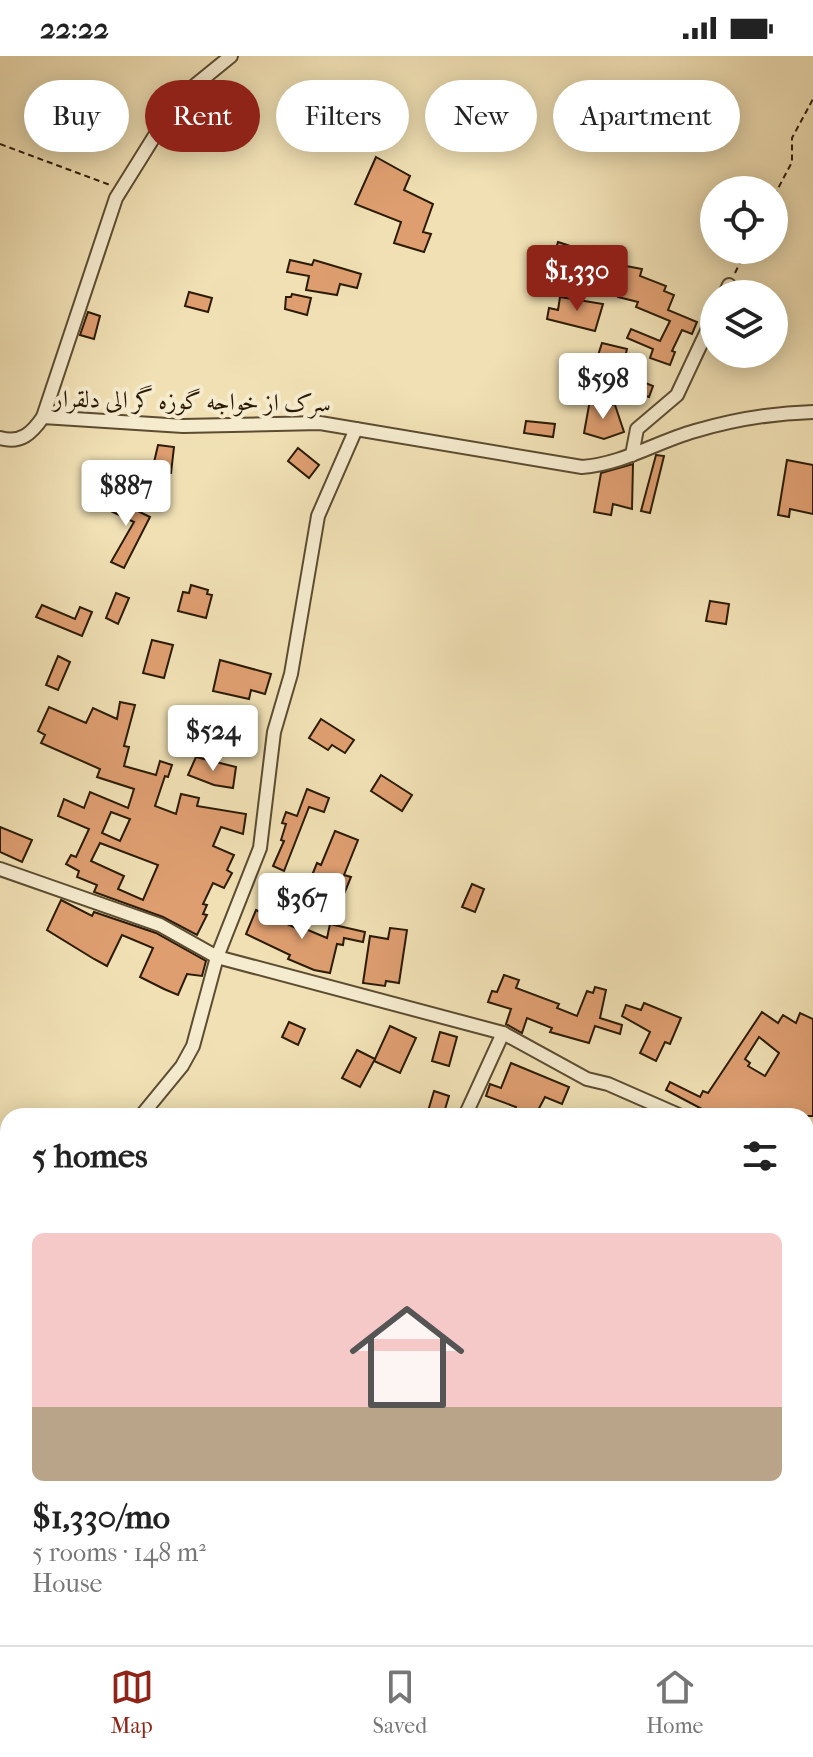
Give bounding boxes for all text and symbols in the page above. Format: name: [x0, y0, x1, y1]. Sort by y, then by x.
text: 22:22: [40, 11, 109, 46]
chip: Buy: [24, 80, 129, 152]
chip: Rent: [145, 80, 260, 152]
chip: Filters: [276, 80, 409, 152]
chip: New: [425, 80, 537, 152]
chip: Apartment: [553, 80, 740, 152]
map controls: [700, 176, 788, 368]
button: locate: [700, 176, 788, 264]
pin: $1,330: [512, 245, 642, 313]
text: $1,330: [545, 255, 609, 286]
button: layers: [700, 280, 788, 368]
pin: $598: [556, 353, 650, 421]
text: $598: [577, 363, 629, 394]
street label: سرک از خواجه گوزه گر الی دلقرار: [51, 383, 331, 419]
pin: $887: [79, 460, 173, 528]
text: $887: [100, 470, 152, 501]
pin: $524: [166, 705, 260, 773]
text: $524: [186, 715, 240, 746]
pin: $367: [255, 873, 349, 941]
text: $367: [276, 883, 328, 914]
icon: filters: [738, 1134, 782, 1178]
text: 5 homes: [32, 1136, 147, 1176]
icon: home: [335, 1285, 479, 1429]
text: $1,330/mo: [32, 1497, 170, 1537]
text: 5 rooms · 148 m²: [32, 1537, 206, 1568]
text: House: [32, 1568, 102, 1599]
tab: Map: [110, 1665, 154, 1739]
tab: Saved: [373, 1665, 427, 1739]
tab: Home: [646, 1665, 703, 1739]

